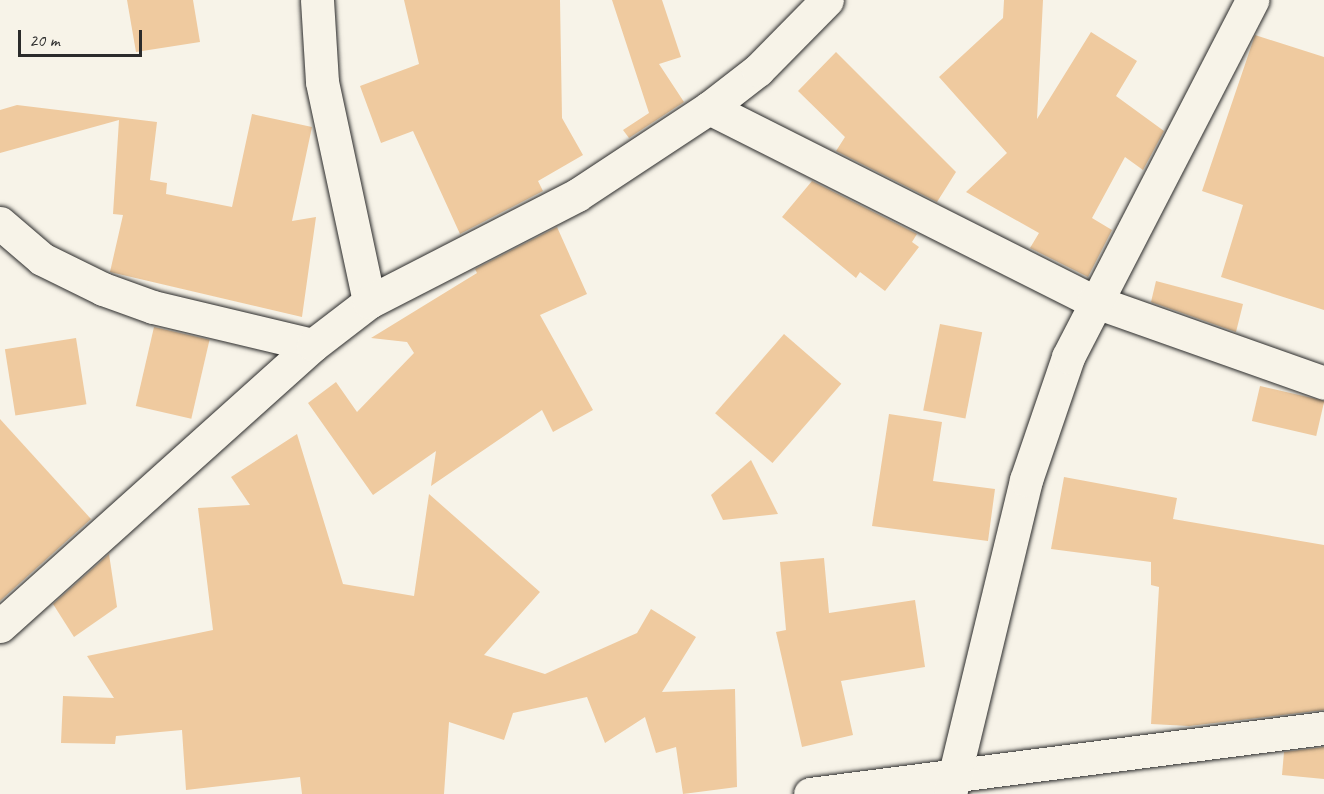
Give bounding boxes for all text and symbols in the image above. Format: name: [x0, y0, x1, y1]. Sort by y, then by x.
scale bar: [21, 18, 146, 56]
text: 20 m: [29, 29, 60, 51]

